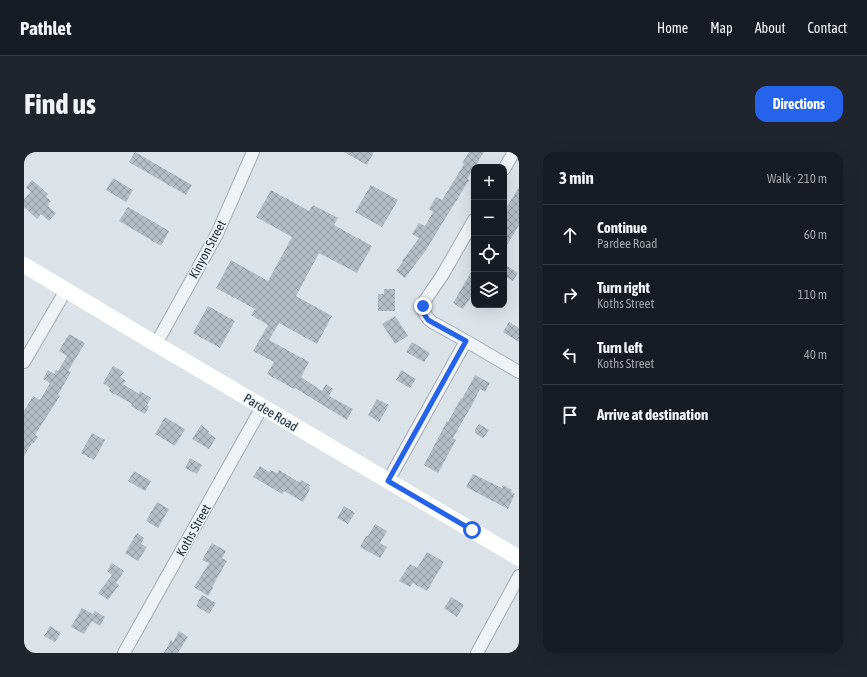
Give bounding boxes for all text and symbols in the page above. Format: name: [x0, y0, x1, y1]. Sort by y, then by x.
text: Pathlet: [20, 17, 71, 39]
text: Home: [657, 20, 688, 36]
text: Map: [710, 20, 733, 36]
text: About: [755, 20, 786, 36]
text: Contact: [808, 20, 847, 36]
button: Directions: [755, 86, 843, 122]
text: Find us: [24, 88, 96, 120]
map controls: [471, 164, 507, 308]
button: +: [471, 164, 507, 200]
text: 3 min: [559, 168, 594, 188]
text: Walk · 210 m: [767, 171, 827, 186]
button: −: [471, 200, 507, 236]
street label: Kinyon Street: [186, 217, 229, 281]
text: Continue: [597, 219, 647, 236]
icon: ahead: [559, 224, 581, 246]
text: 60 m: [804, 227, 827, 242]
button: locate: [471, 236, 507, 272]
text: Pardee Road: [597, 236, 658, 251]
button: layers: [471, 272, 507, 308]
text: Turn right: [597, 279, 650, 296]
icon: right: [559, 284, 581, 306]
text: 110 m: [798, 287, 827, 302]
text: Koths Street: [597, 296, 654, 311]
route end: [414, 297, 432, 315]
text: Turn left: [597, 339, 643, 356]
icon: left: [559, 344, 581, 366]
text: 40 m: [804, 347, 827, 362]
text: Koths Street: [597, 356, 654, 371]
street label: Pardee Road: [241, 390, 301, 434]
icon: arrive: [559, 404, 581, 426]
text: Arrive at destination: [597, 406, 708, 423]
street label: Koths Street: [173, 501, 214, 559]
route start: [463, 521, 481, 539]

